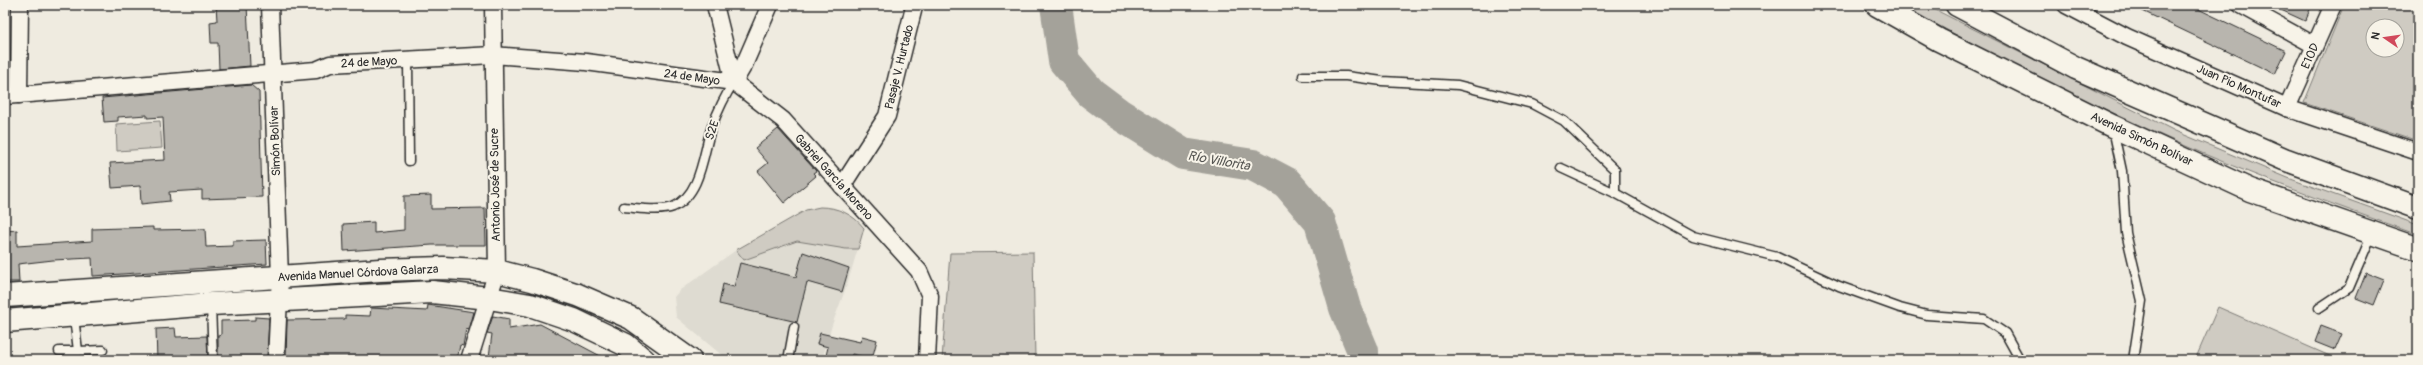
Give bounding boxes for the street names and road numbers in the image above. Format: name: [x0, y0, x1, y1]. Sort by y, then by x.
street label: Pasaje V. Hurtado: [882, 23, 917, 111]
street label: E10D: [2298, 41, 2323, 71]
street label: 24 de Mayo: [340, 54, 398, 71]
street label: Juan Pio Montufar: [2194, 61, 2284, 112]
street label: 24 de Mayo: [663, 66, 722, 89]
street label: Simón Bolívar: [267, 105, 284, 176]
street label: Avenida Simón Bolívar: [2088, 109, 2196, 170]
street label: S2E: [702, 118, 723, 142]
street label: Antonio José de Sucre: [487, 128, 504, 242]
street label: Gabriel García Moreno: [791, 131, 877, 224]
street label: Avenida Manuel Córdova Galarza: [277, 262, 439, 285]

